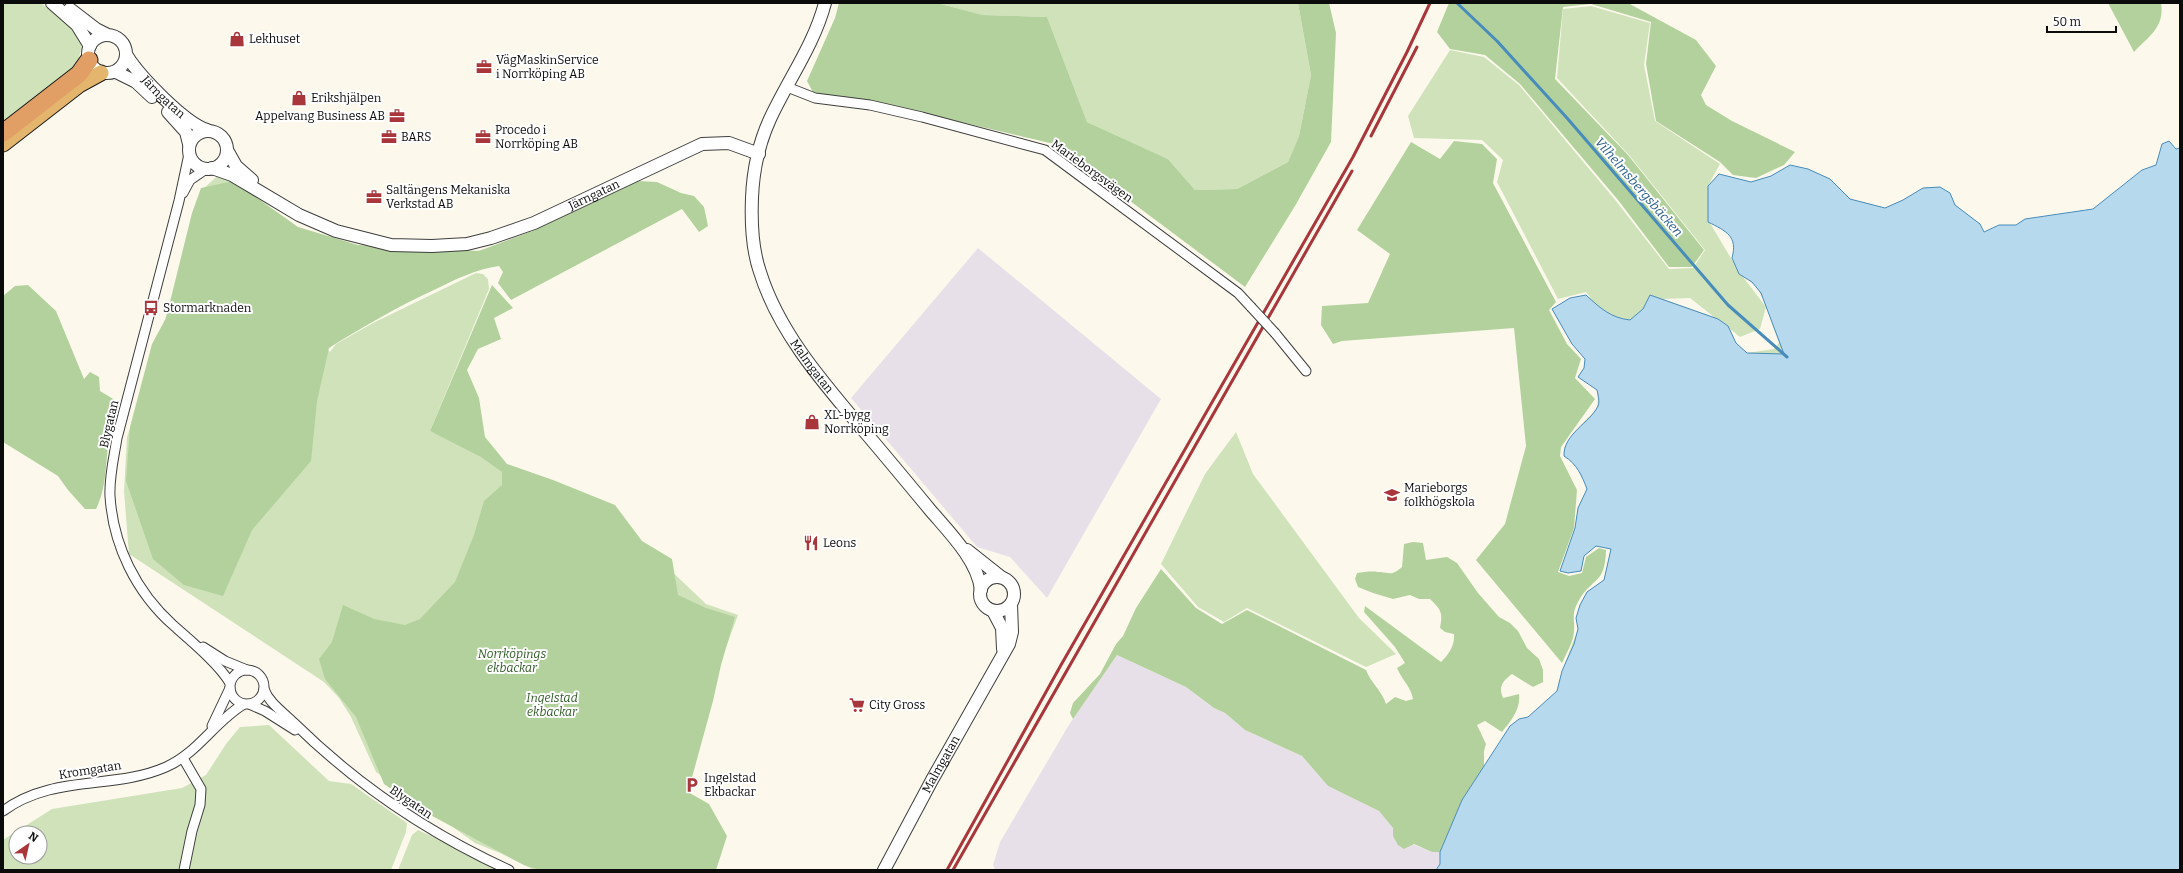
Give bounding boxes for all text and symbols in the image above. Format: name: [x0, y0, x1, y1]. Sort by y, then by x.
scale bar: [2047, 8, 2116, 34]
text: 50 m: [2053, 15, 2082, 29]
shop icon: Lekhuset: [228, 30, 246, 48]
place label: Lekhuset: [249, 32, 301, 46]
place label: VägMaskinService i Norrköping AB: [496, 53, 598, 81]
office icon: VägMaskinService i Norrköping AB: [475, 58, 493, 76]
street label: Järngatan: [138, 72, 188, 121]
shop icon: Erikshjälpen: [290, 89, 308, 107]
place label: Erikshjälpen: [311, 91, 382, 105]
office icon: Appelvang Business AB: [388, 107, 406, 125]
place label: Appelvang Business AB: [255, 109, 385, 123]
place label: Procedo i Norrköping AB: [495, 123, 578, 151]
office icon: BARS: [380, 128, 398, 146]
office icon: Procedo i Norrköping AB: [474, 128, 492, 146]
place label: BARS: [401, 130, 431, 144]
water label: Vilhelmsbergsbäcken: [1592, 134, 1686, 240]
street label: Marieborgsvägen: [1049, 137, 1136, 205]
street label: Järngatan: [565, 177, 622, 213]
place label: Saltängens Mekaniska Verkstad AB: [386, 183, 511, 211]
office icon: Saltängens Mekaniska Verkstad AB: [365, 188, 383, 206]
bus stop icon: Stormarknaden: [142, 299, 160, 317]
place label: Stormarknaden: [163, 301, 252, 315]
street label: Malmgatan: [787, 337, 837, 396]
street label: Blygatan: [97, 398, 121, 449]
place label: XL-bygg Norrköping: [824, 408, 889, 436]
shop icon: XL-bygg Norrköping: [803, 413, 821, 431]
place label: Marieborgs folkhögskola: [1404, 481, 1475, 509]
school or university icon: Marieborgs folkhögskola: [1383, 486, 1401, 504]
restaurant icon: Leons: [802, 534, 820, 552]
place label: Leons: [823, 536, 857, 550]
park label: Norrköpings ekbackar: [478, 647, 546, 675]
park label: Ingelstad ekbackar: [526, 691, 578, 719]
supermarket icon: City Gross: [848, 696, 866, 714]
place label: City Gross: [869, 698, 925, 712]
street label: Malmgatan: [919, 733, 963, 795]
street label: Kromgatan: [58, 758, 123, 782]
place label: Ingelstad Ekbackar: [704, 771, 757, 799]
parking icon: Ingelstad Ekbackar: [683, 776, 701, 794]
street label: Blygatan: [387, 783, 435, 822]
north arrow: [8, 825, 48, 865]
text: N: [26, 829, 41, 845]

